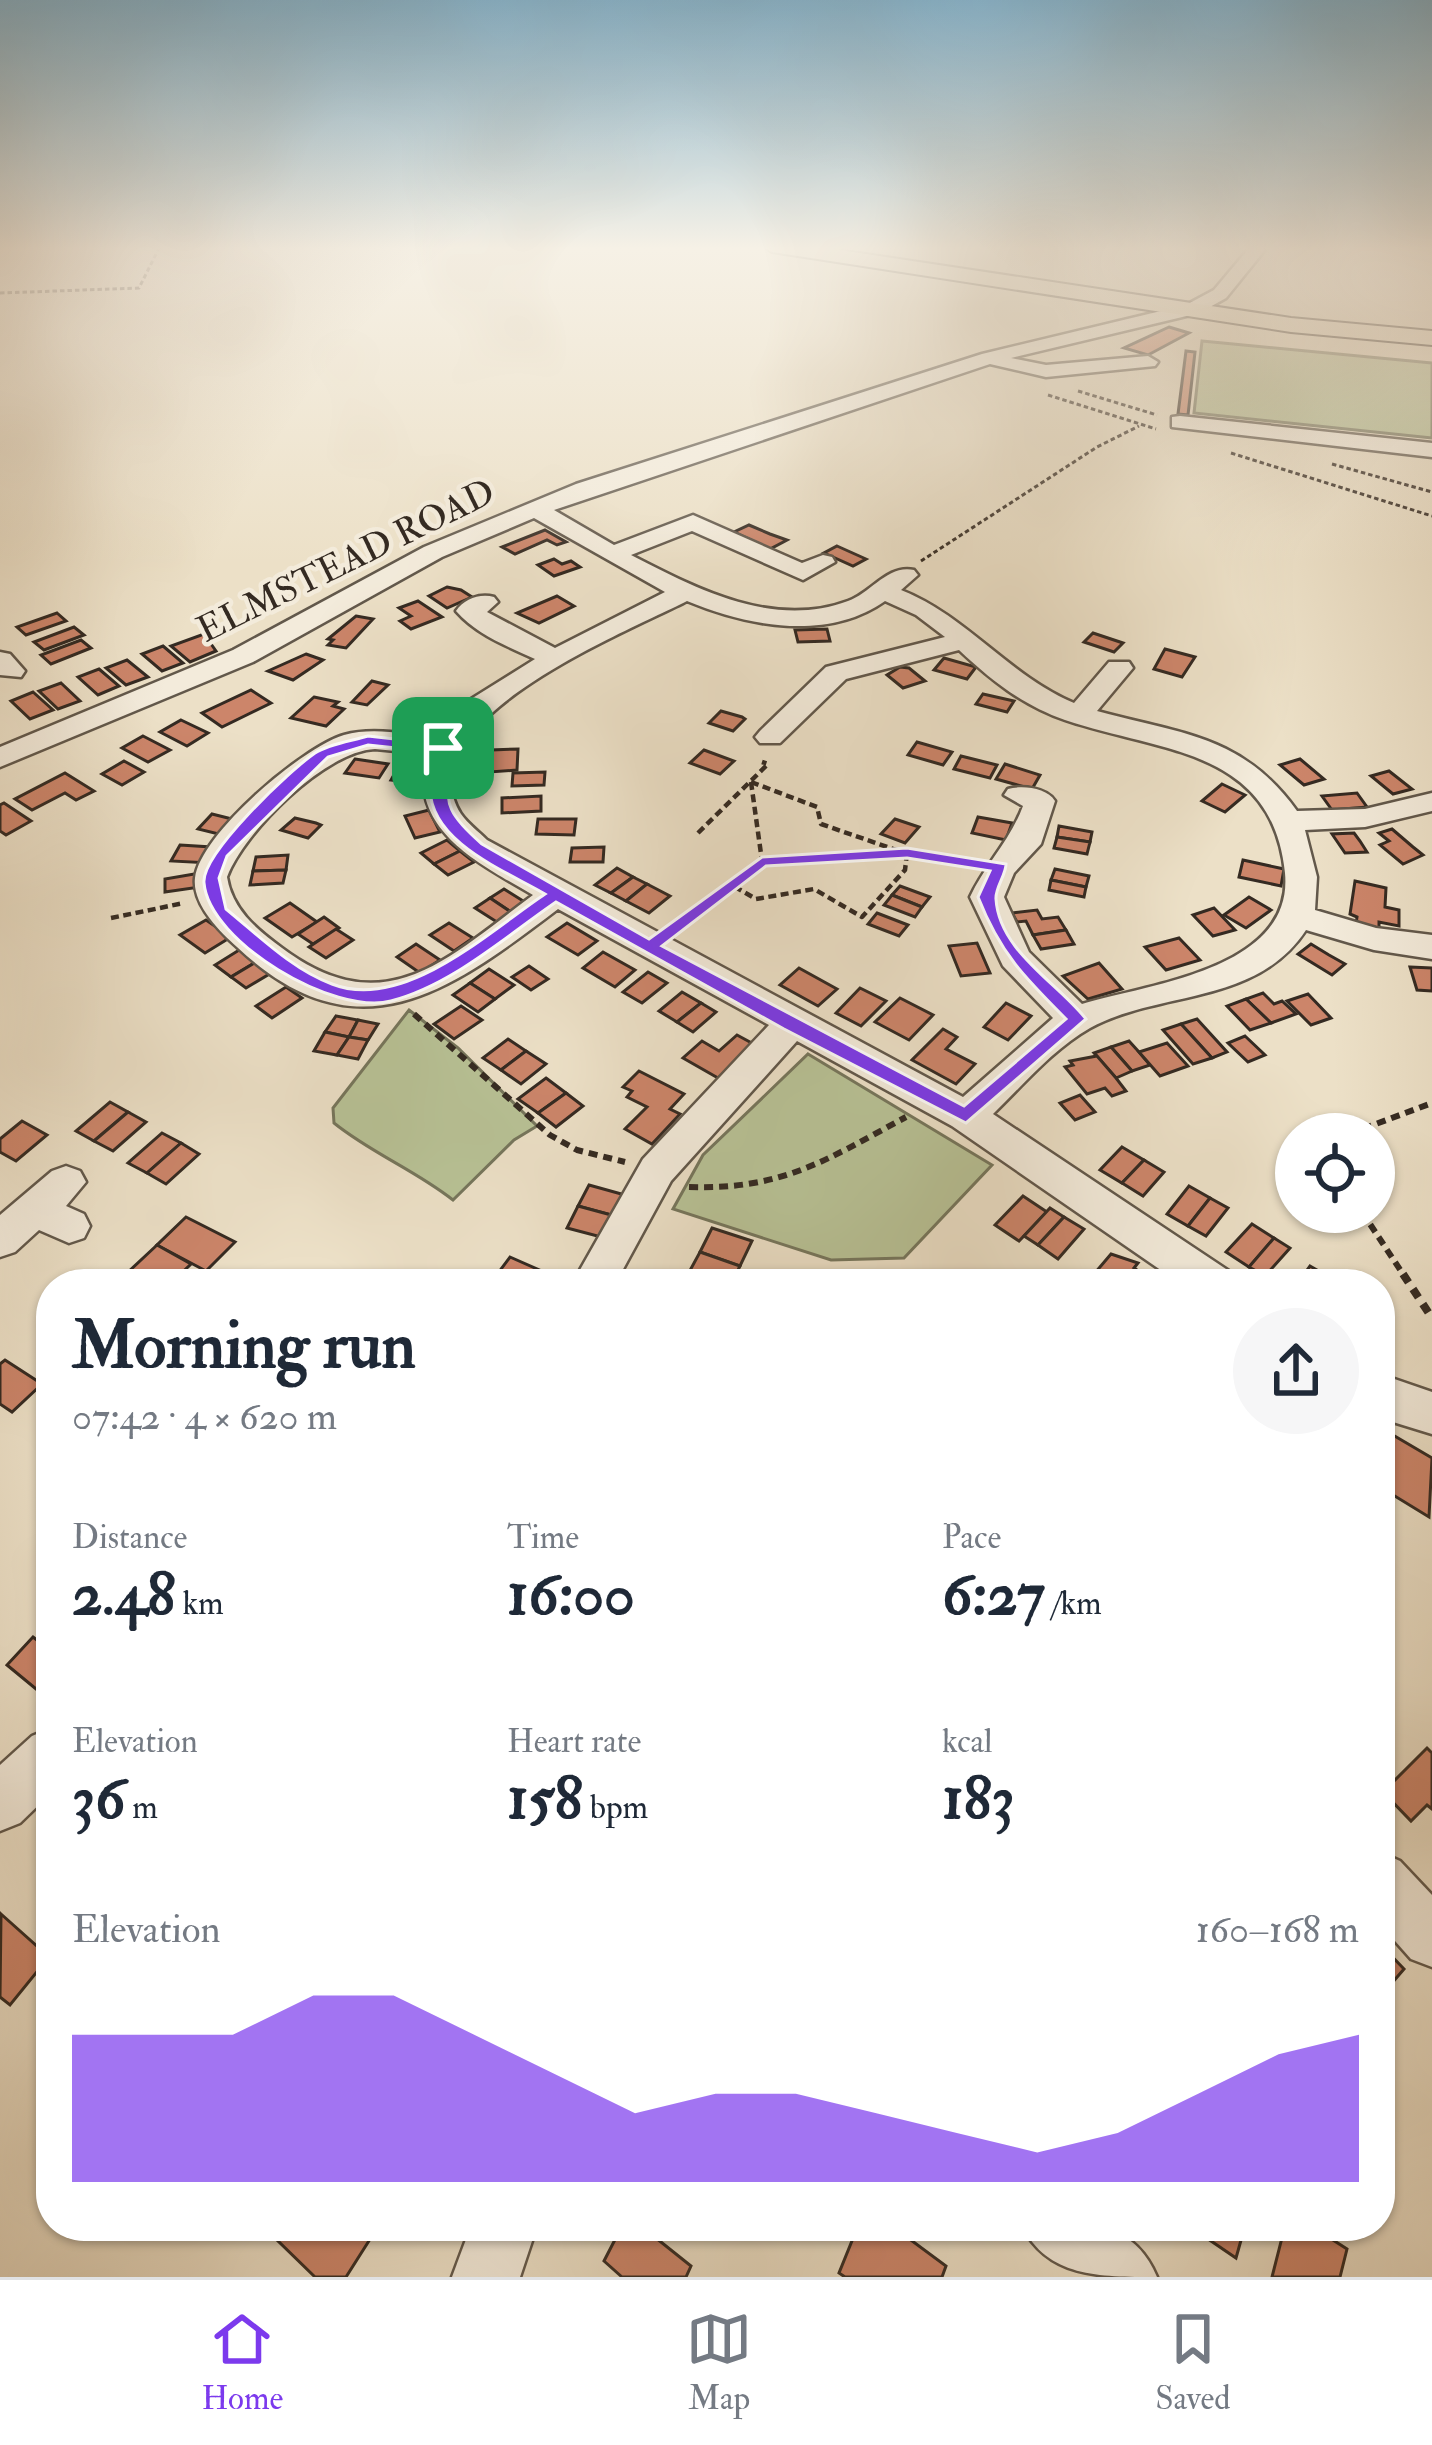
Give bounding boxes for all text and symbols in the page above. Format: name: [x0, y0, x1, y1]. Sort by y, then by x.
street label: ELMSTEAD ROAD: [190, 469, 502, 653]
pin: [392, 697, 494, 799]
icon: arrive: [410, 715, 476, 781]
map controls: [1275, 1113, 1395, 1233]
button: locate: [1275, 1113, 1395, 1233]
text: Morning run: [72, 1305, 416, 1388]
button: share: [1233, 1308, 1359, 1434]
text: 07:42 · 4 × 620 m: [72, 1392, 337, 1441]
text: Distance: [72, 1517, 187, 1558]
text: Time: [507, 1517, 579, 1558]
text: Pace: [942, 1517, 1001, 1558]
text: 2.48: [72, 1558, 175, 1633]
text: 16:00: [507, 1558, 635, 1633]
text: 6:27: [942, 1558, 1045, 1633]
text: km: [175, 1583, 224, 1624]
text: /km: [1045, 1583, 1102, 1624]
text: Elevation: [72, 1721, 198, 1762]
text: Heart rate: [507, 1721, 641, 1762]
text: kcal: [942, 1721, 993, 1762]
text: 36: [72, 1762, 125, 1837]
text: 158: [507, 1762, 583, 1837]
text: 183: [942, 1762, 1015, 1837]
text: m: [125, 1787, 158, 1828]
text: bpm: [583, 1787, 648, 1828]
text: Elevation: [72, 1905, 221, 1954]
text: 160–168 m: [1196, 1905, 1359, 1954]
tab: Home: [201, 2306, 283, 2419]
tab: Map: [686, 2306, 752, 2419]
tab: Saved: [1155, 2306, 1231, 2419]

